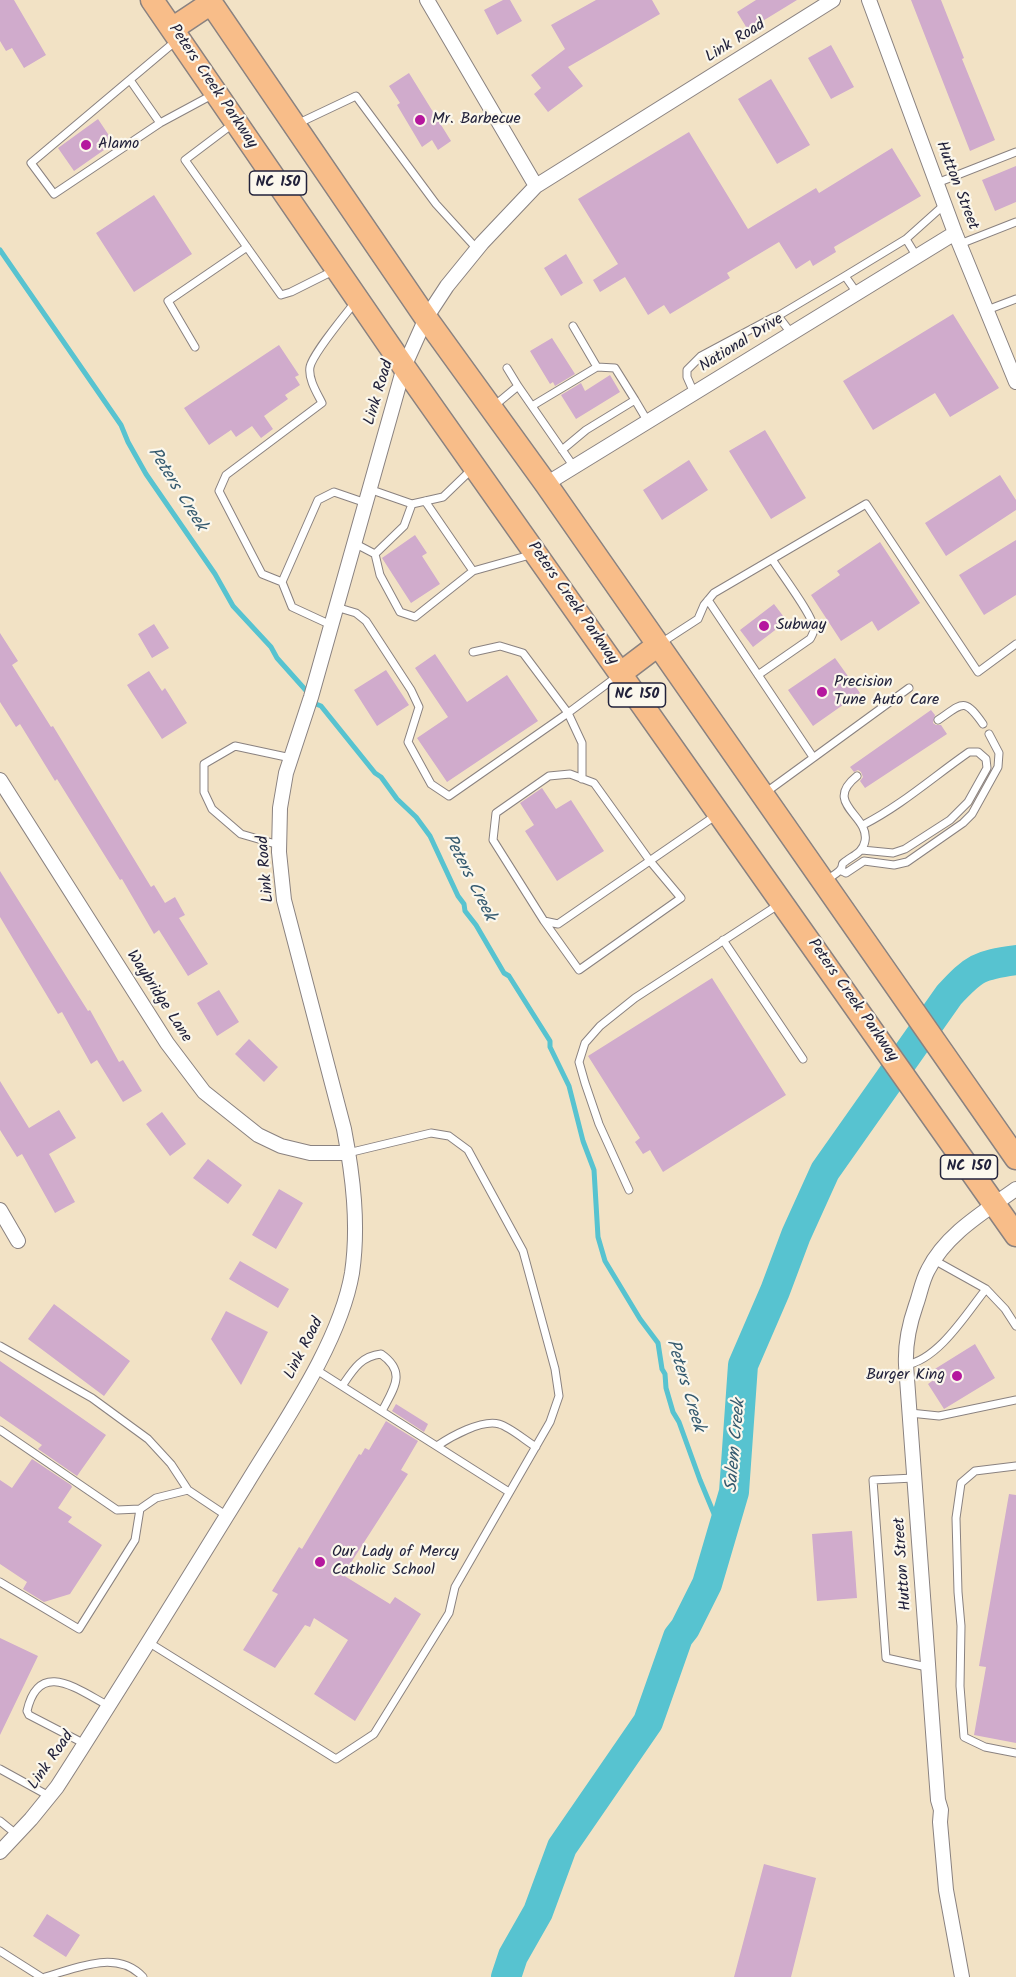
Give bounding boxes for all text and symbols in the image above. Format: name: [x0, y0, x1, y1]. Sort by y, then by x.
street label: Link Road: [702, 16, 770, 68]
street label: Peters Creek Parkway: [163, 21, 261, 153]
place label: Mr. Barbecue: [432, 110, 521, 130]
marker: Mr. Barbecue: [413, 113, 427, 127]
place label: Alamo: [98, 135, 139, 155]
marker: Alamo: [79, 138, 93, 152]
street label: Hutton Street: [930, 139, 982, 233]
road number: NC 150: [250, 171, 306, 195]
street label: National Drive: [696, 311, 788, 377]
street label: Link Road: [361, 358, 399, 428]
water label: Peters Creek: [142, 444, 210, 536]
street label: Peters Creek Parkway: [522, 539, 622, 669]
place label: Subway: [776, 616, 826, 636]
marker: Subway: [757, 619, 771, 633]
place label: Precision Tune Auto Care: [834, 673, 939, 711]
road number: NC 150: [608, 683, 666, 707]
marker: Precision Tune Auto Care: [815, 685, 829, 699]
water label: Peters Creek: [437, 831, 499, 925]
street label: Link Road: [255, 835, 279, 903]
street label: Peters Creek Parkway: [802, 936, 902, 1066]
street label: Waybridge Lane: [121, 947, 195, 1047]
road number: NC 150: [940, 1155, 998, 1179]
street label: Link Road: [281, 1315, 329, 1383]
water label: Peters Creek: [660, 1337, 708, 1435]
place label: Burger King: [866, 1366, 945, 1386]
marker: Burger King: [950, 1369, 964, 1383]
water label: Salem Creek: [722, 1399, 752, 1493]
street label: Hutton Street: [891, 1517, 917, 1611]
place label: Our Lady of Mercy Catholic School: [332, 1543, 459, 1581]
marker: Our Lady of Mercy Catholic School: [313, 1555, 327, 1569]
street label: Link Road: [25, 1728, 79, 1794]

